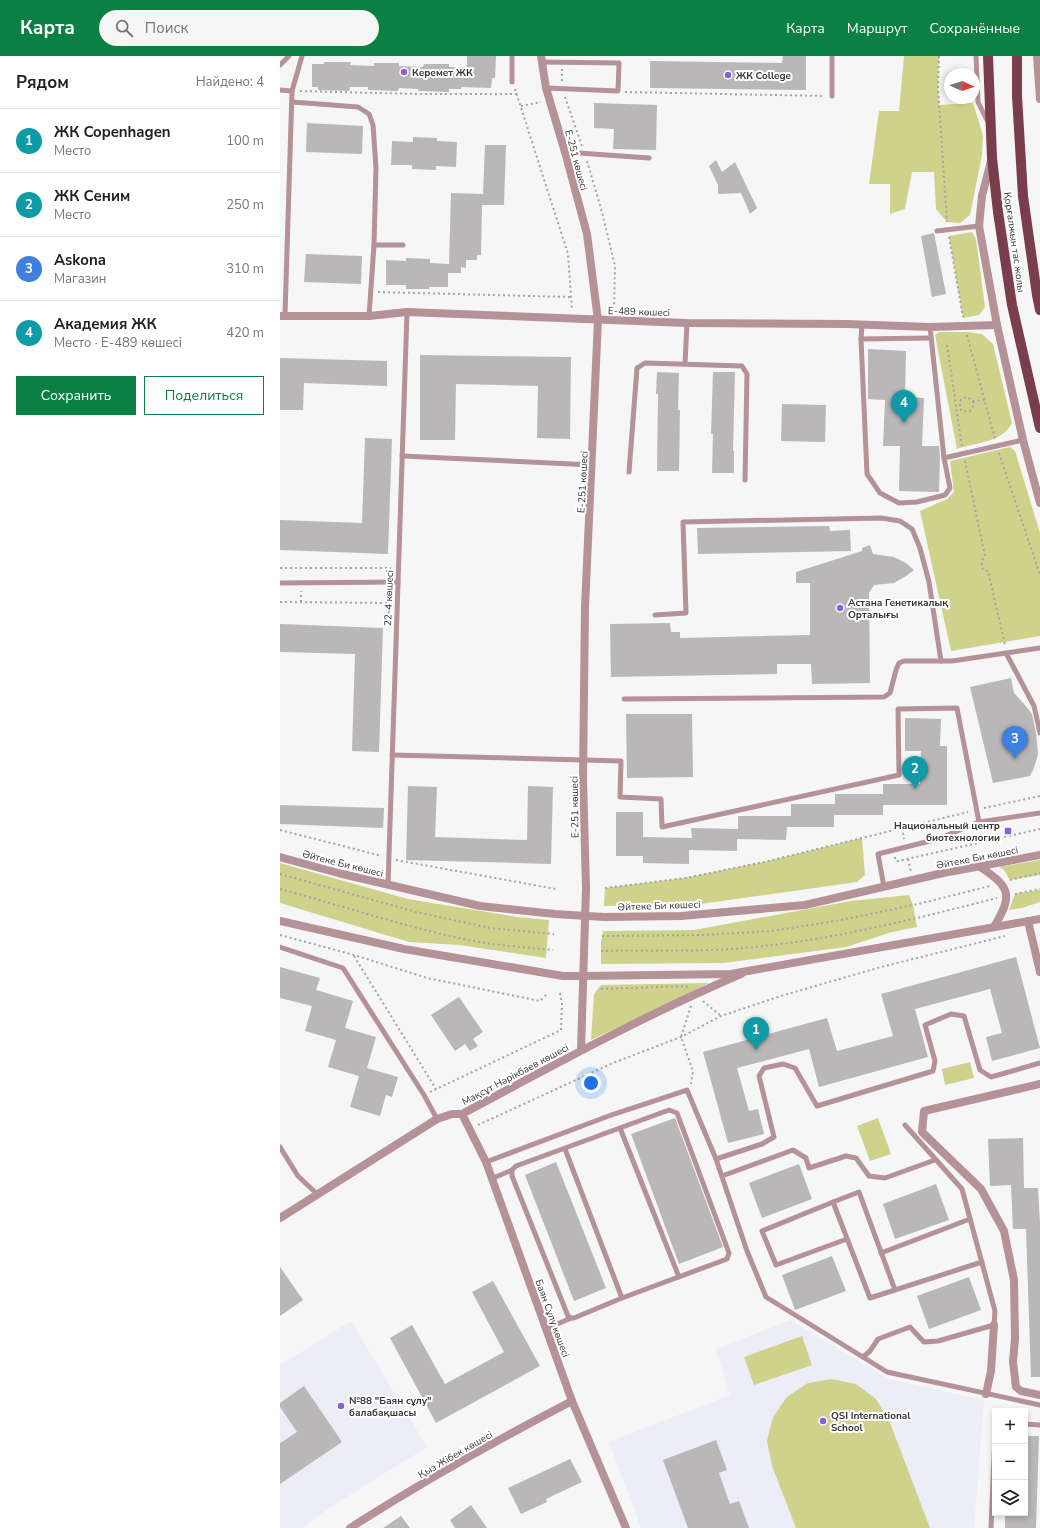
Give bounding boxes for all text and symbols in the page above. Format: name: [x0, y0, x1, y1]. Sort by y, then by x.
search box: [99, 10, 379, 46]
text: Карта: [20, 15, 75, 41]
icon: search: [113, 17, 135, 39]
text: Поиск: [145, 18, 188, 38]
text: Карта: [786, 19, 825, 38]
text: Маршрут: [847, 19, 908, 38]
text: Сохранённые: [930, 19, 1020, 38]
place label: Керемет ЖК: [412, 66, 473, 80]
marker: Керемет ЖК: [399, 67, 409, 77]
north arrow: [944, 68, 980, 104]
place label: ЖК College: [736, 69, 792, 83]
marker: ЖК College: [723, 70, 733, 80]
text: Рядом: [16, 71, 69, 94]
text: Найдено: 4: [196, 73, 264, 91]
text: ЖК Copenhagen: [54, 122, 171, 142]
street label: Е-251 көшесі: [561, 128, 591, 192]
text: 1: [25, 132, 33, 150]
text: 100 m: [226, 132, 264, 150]
text: Место: [54, 142, 91, 160]
text: ЖК Сеним: [54, 186, 130, 206]
street label: Қорғалжын тас жолы: [1000, 191, 1028, 293]
text: 2: [25, 196, 33, 214]
text: 250 m: [226, 196, 264, 214]
text: Место: [54, 206, 91, 224]
text: Askona: [54, 250, 106, 270]
text: 3: [25, 260, 33, 278]
text: 310 m: [226, 260, 264, 278]
text: Магазин: [54, 270, 106, 288]
street label: Е-489 көшесі: [608, 304, 670, 320]
text: Академия ЖК: [54, 314, 157, 334]
text: 4: [25, 324, 33, 342]
text: 420 m: [226, 324, 264, 342]
text: Место · Е-489 көшесі: [54, 334, 182, 352]
button: Сохранить: [16, 376, 136, 415]
button: Поделиться: [144, 376, 264, 415]
pin: 4: [891, 390, 917, 423]
street label: Е-251 көшесі: [574, 451, 592, 513]
street label: 22-4 көшесі: [381, 570, 397, 626]
place label: Астана Генетикалық Орталығы: [848, 596, 948, 622]
marker: Астана Генетикалық Орталығы: [835, 603, 845, 613]
pin: 3: [1002, 726, 1028, 759]
pin: 2: [902, 756, 928, 789]
street label: Е-251 көшесі: [567, 776, 583, 838]
place label: Национальный центр биотехнологии: [894, 819, 1000, 845]
marker: Национальный центр биотехнологии: [1003, 826, 1013, 836]
street label: Әйтеке Би көшесі: [935, 843, 1019, 873]
street label: Әйтеке Би көшесі: [301, 847, 385, 881]
street label: Әйтеке Би көшесі: [617, 898, 701, 914]
pin: 1: [743, 1017, 769, 1050]
street label: Мақсұт Нәрікбаев көшесі: [460, 1041, 571, 1109]
your location: [581, 1073, 601, 1093]
street label: Баян Сұлу көшесі: [531, 1277, 573, 1359]
place label: №88 "Баян сұлу" балабақшасы: [349, 1394, 432, 1420]
marker: №88 "Баян сұлу" балабақшасы: [336, 1401, 346, 1411]
map controls: [992, 1408, 1028, 1516]
button: +: [992, 1408, 1028, 1444]
place label: QSI International School: [831, 1409, 911, 1435]
marker: QSI International School: [818, 1416, 828, 1426]
street label: Қыз Жібек көшесі: [416, 1428, 495, 1482]
button: −: [992, 1444, 1028, 1480]
button: layers: [992, 1480, 1028, 1516]

